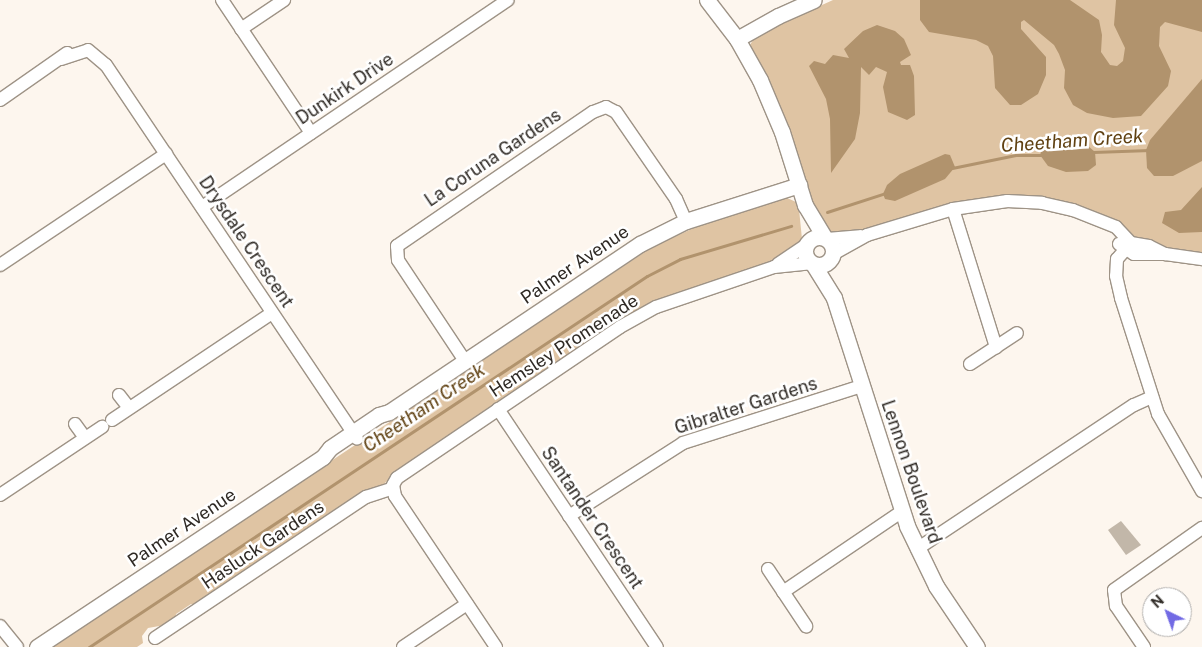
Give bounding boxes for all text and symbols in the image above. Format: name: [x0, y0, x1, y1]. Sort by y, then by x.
street label: Dunkirk Drive: [292, 49, 398, 129]
street label: La Coruna Gardens: [421, 104, 565, 212]
water label: Cheetham Creek: [1000, 125, 1144, 157]
street label: Drysdale Crescent: [194, 172, 298, 312]
street label: Palmer Avenue: [517, 221, 633, 309]
street label: Hemsley Promenade: [486, 290, 642, 402]
water label: Cheetham Creek: [359, 359, 489, 457]
street label: Gibralter Gardens: [672, 373, 820, 439]
street label: Lennon Boulevard: [876, 397, 946, 547]
street label: Santander Crescent: [536, 443, 648, 593]
street label: Palmer Avenue: [124, 484, 240, 572]
street label: Hasluck Gardens: [198, 496, 328, 594]
north arrow: [1142, 587, 1192, 637]
text: N: [1148, 592, 1167, 611]

